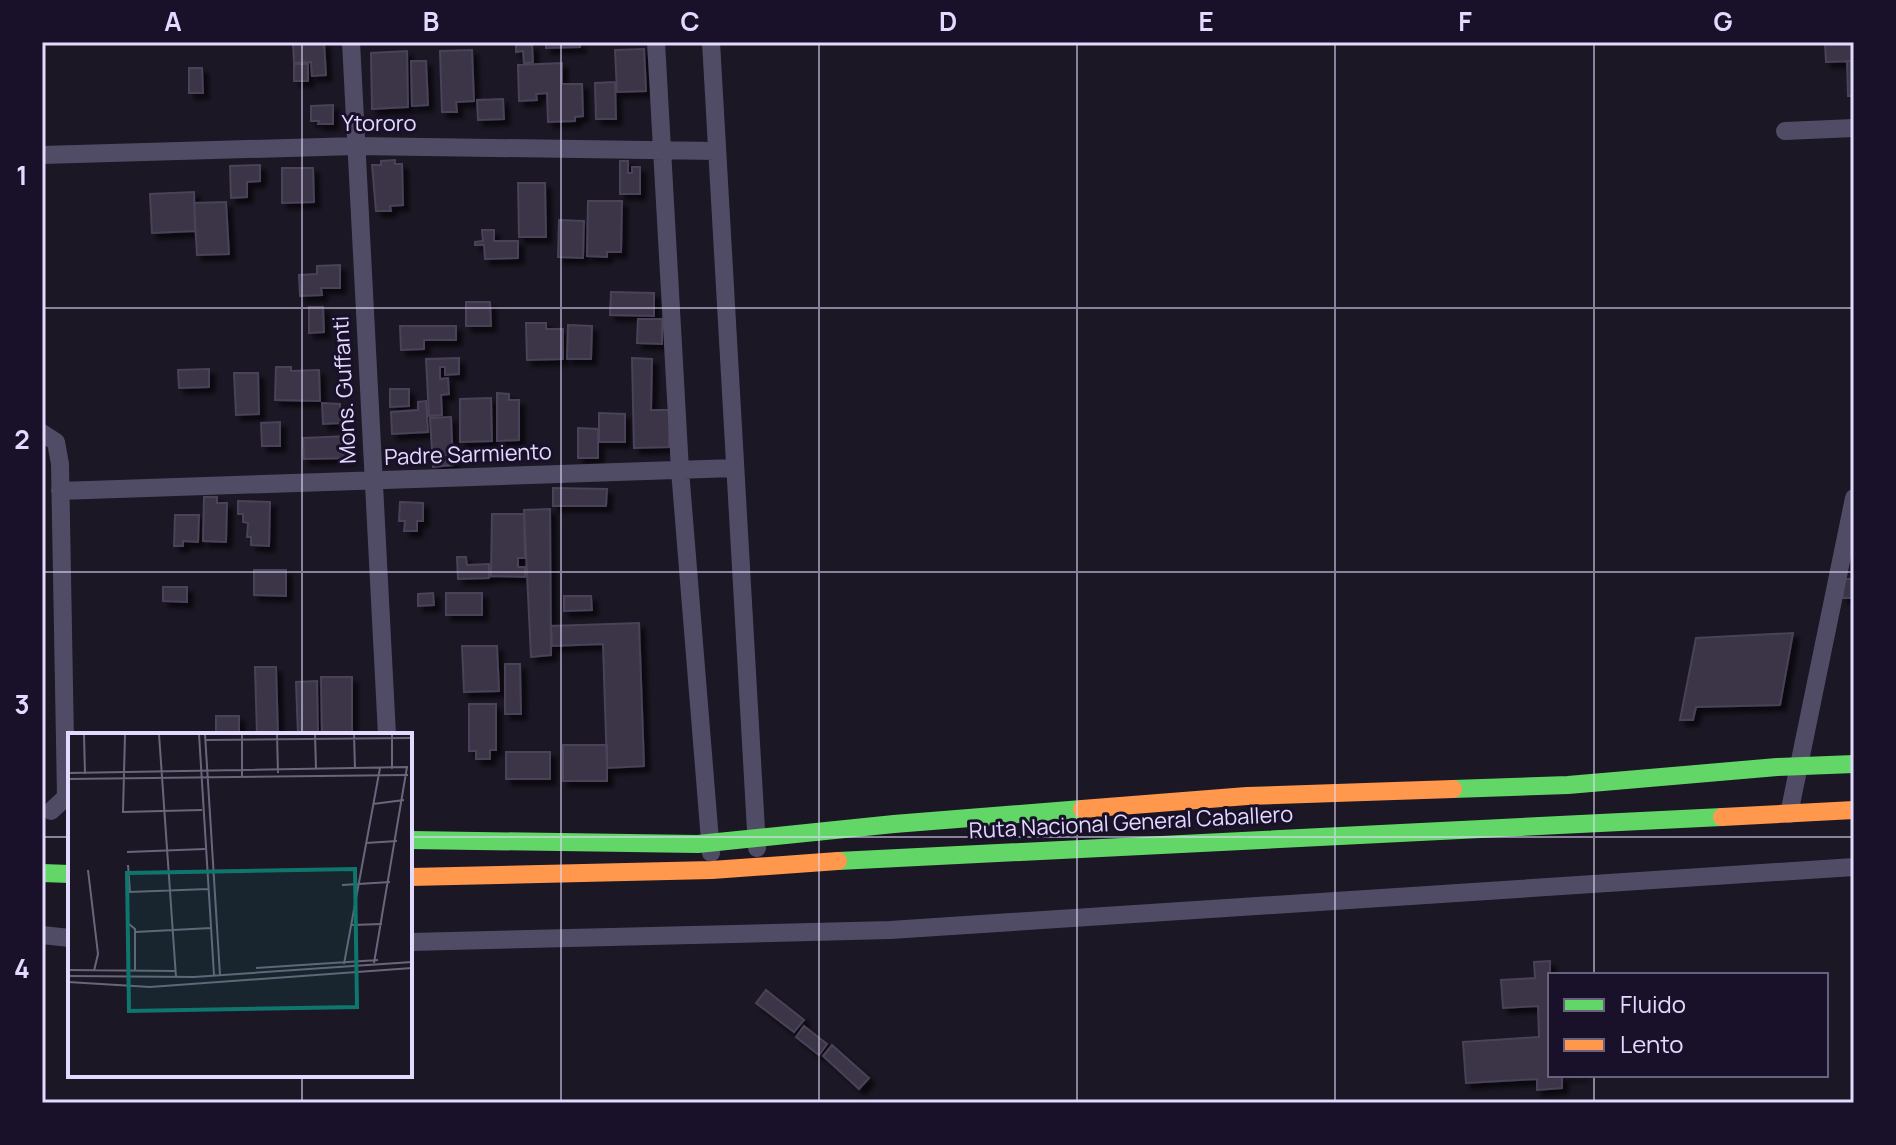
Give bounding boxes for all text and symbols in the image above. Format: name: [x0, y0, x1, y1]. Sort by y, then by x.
text: A: [164, 3, 182, 39]
text: B: [423, 3, 439, 39]
text: C: [680, 3, 700, 39]
text: D: [939, 3, 957, 39]
text: E: [1198, 3, 1214, 39]
text: F: [1458, 3, 1472, 39]
text: G: [1713, 3, 1733, 39]
street label: Ytororo: [341, 108, 417, 138]
text: 1: [16, 157, 28, 193]
street label: Mons. Guffanti: [325, 315, 363, 465]
text: 2: [14, 421, 30, 457]
street label: Padre Sarmiento: [384, 436, 552, 472]
text: 3: [14, 686, 30, 722]
inset map: [68, 733, 412, 1077]
street label: Ruta Nacional General Caballero: [968, 799, 1294, 845]
text: 4: [14, 950, 30, 986]
legend: [1548, 973, 1828, 1077]
text: Fluido: [1620, 987, 1686, 1020]
text: Lento: [1620, 1027, 1684, 1060]

